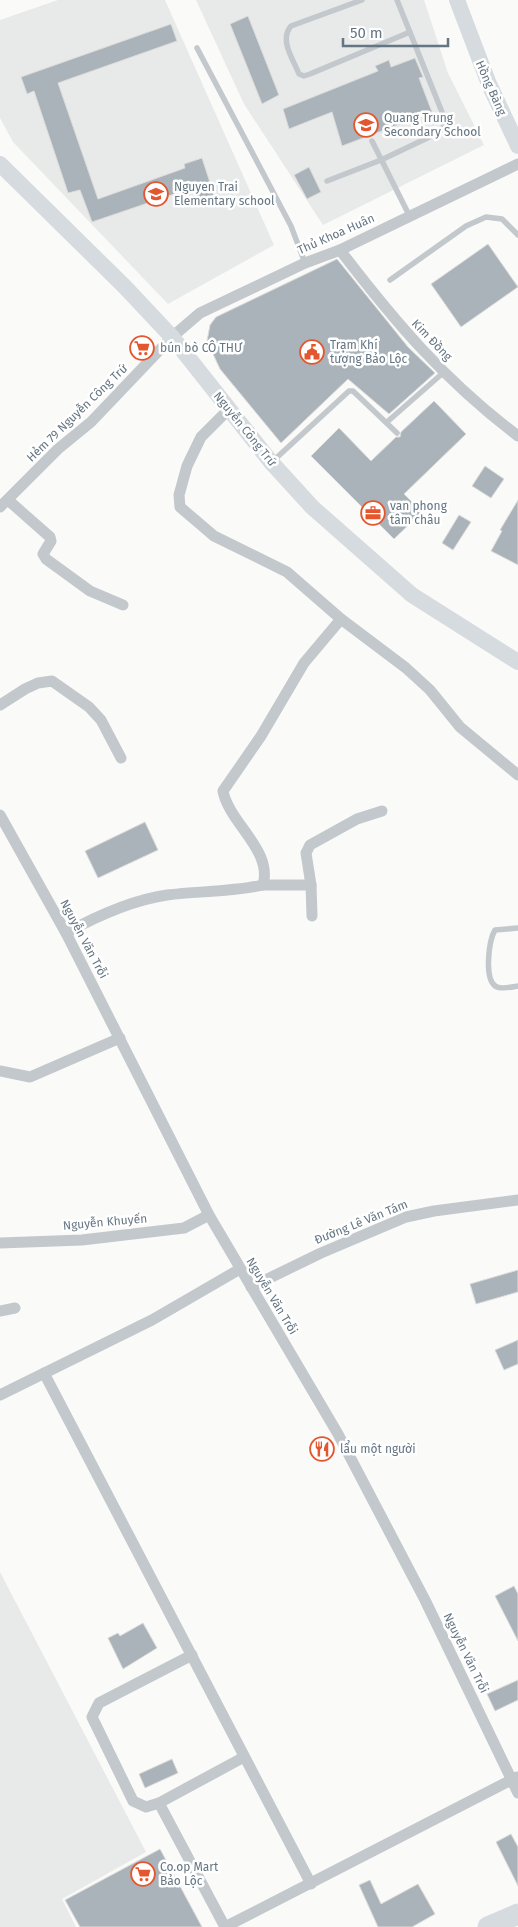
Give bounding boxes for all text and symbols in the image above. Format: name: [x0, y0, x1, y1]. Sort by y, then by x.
scale bar: [343, 15, 448, 47]
text: 50 m: [350, 24, 383, 42]
street label: Hồng Bàng: [473, 58, 511, 118]
place label: Quang Trung Secondary School: [384, 111, 481, 139]
school or university icon: Quang Trung Secondary School: [353, 112, 379, 138]
place label: Nguyen Trai Elementary school: [174, 180, 275, 208]
school or university icon: Nguyen Trai Elementary school: [143, 181, 169, 207]
street label: Thủ Khoa Huân: [295, 211, 377, 257]
street label: Kim Đồng: [409, 316, 456, 364]
supermarket icon: bún bò CÔ THƯ: [129, 335, 155, 361]
place label: Trạm Khí tượng Bảo Lộc: [330, 338, 408, 366]
public building icon: Trạm Khí tượng Bảo Lộc: [299, 339, 325, 365]
place label: bún bò CÔ THƯ: [160, 340, 243, 355]
street label: Hẻm 79 Nguyễn Công Trứ: [23, 360, 131, 465]
street label: Nguyễn Công Trứ: [211, 388, 281, 470]
place label: van phong tâm châu: [390, 499, 448, 527]
office icon: van phong tâm châu: [360, 500, 386, 526]
street label: Nguyễn Văn Trỗi: [57, 897, 112, 981]
street label: Đường Lê Văn Tám: [312, 1197, 410, 1247]
street label: Nguyễn Khuyến: [62, 1210, 148, 1233]
street label: Nguyễn Văn Trỗi: [244, 1254, 301, 1337]
restaurant icon: lẩu một người: [309, 1436, 335, 1462]
place label: lẩu một người: [340, 1440, 416, 1456]
street label: Nguyễn Văn Trỗi: [441, 1610, 492, 1695]
place label: Co.op Mart Bảo Lộc: [160, 1860, 219, 1888]
supermarket icon: Co.op Mart Bảo Lộc: [130, 1861, 156, 1887]

